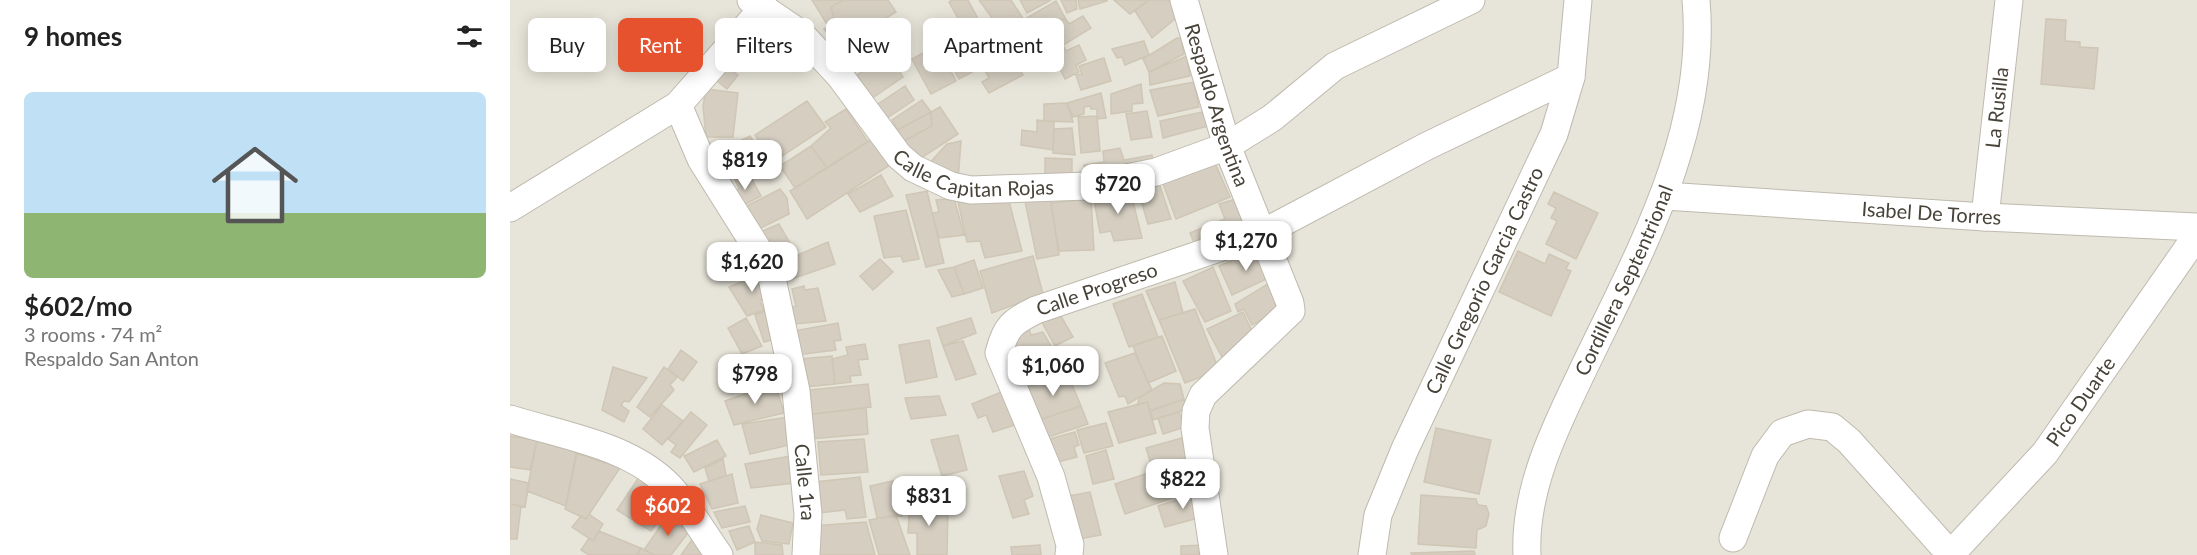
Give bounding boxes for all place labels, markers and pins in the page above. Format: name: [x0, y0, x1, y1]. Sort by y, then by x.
pin: $819: [709, 140, 781, 191]
pin: $720: [1082, 164, 1154, 215]
pin: $1,270: [1197, 221, 1295, 272]
pin: $1,620: [703, 242, 801, 293]
pin: $1,060: [1004, 346, 1102, 397]
pin: $798: [719, 354, 791, 405]
pin: $822: [1147, 459, 1219, 510]
pin: $831: [893, 476, 965, 527]
pin: $602: [632, 486, 704, 537]

